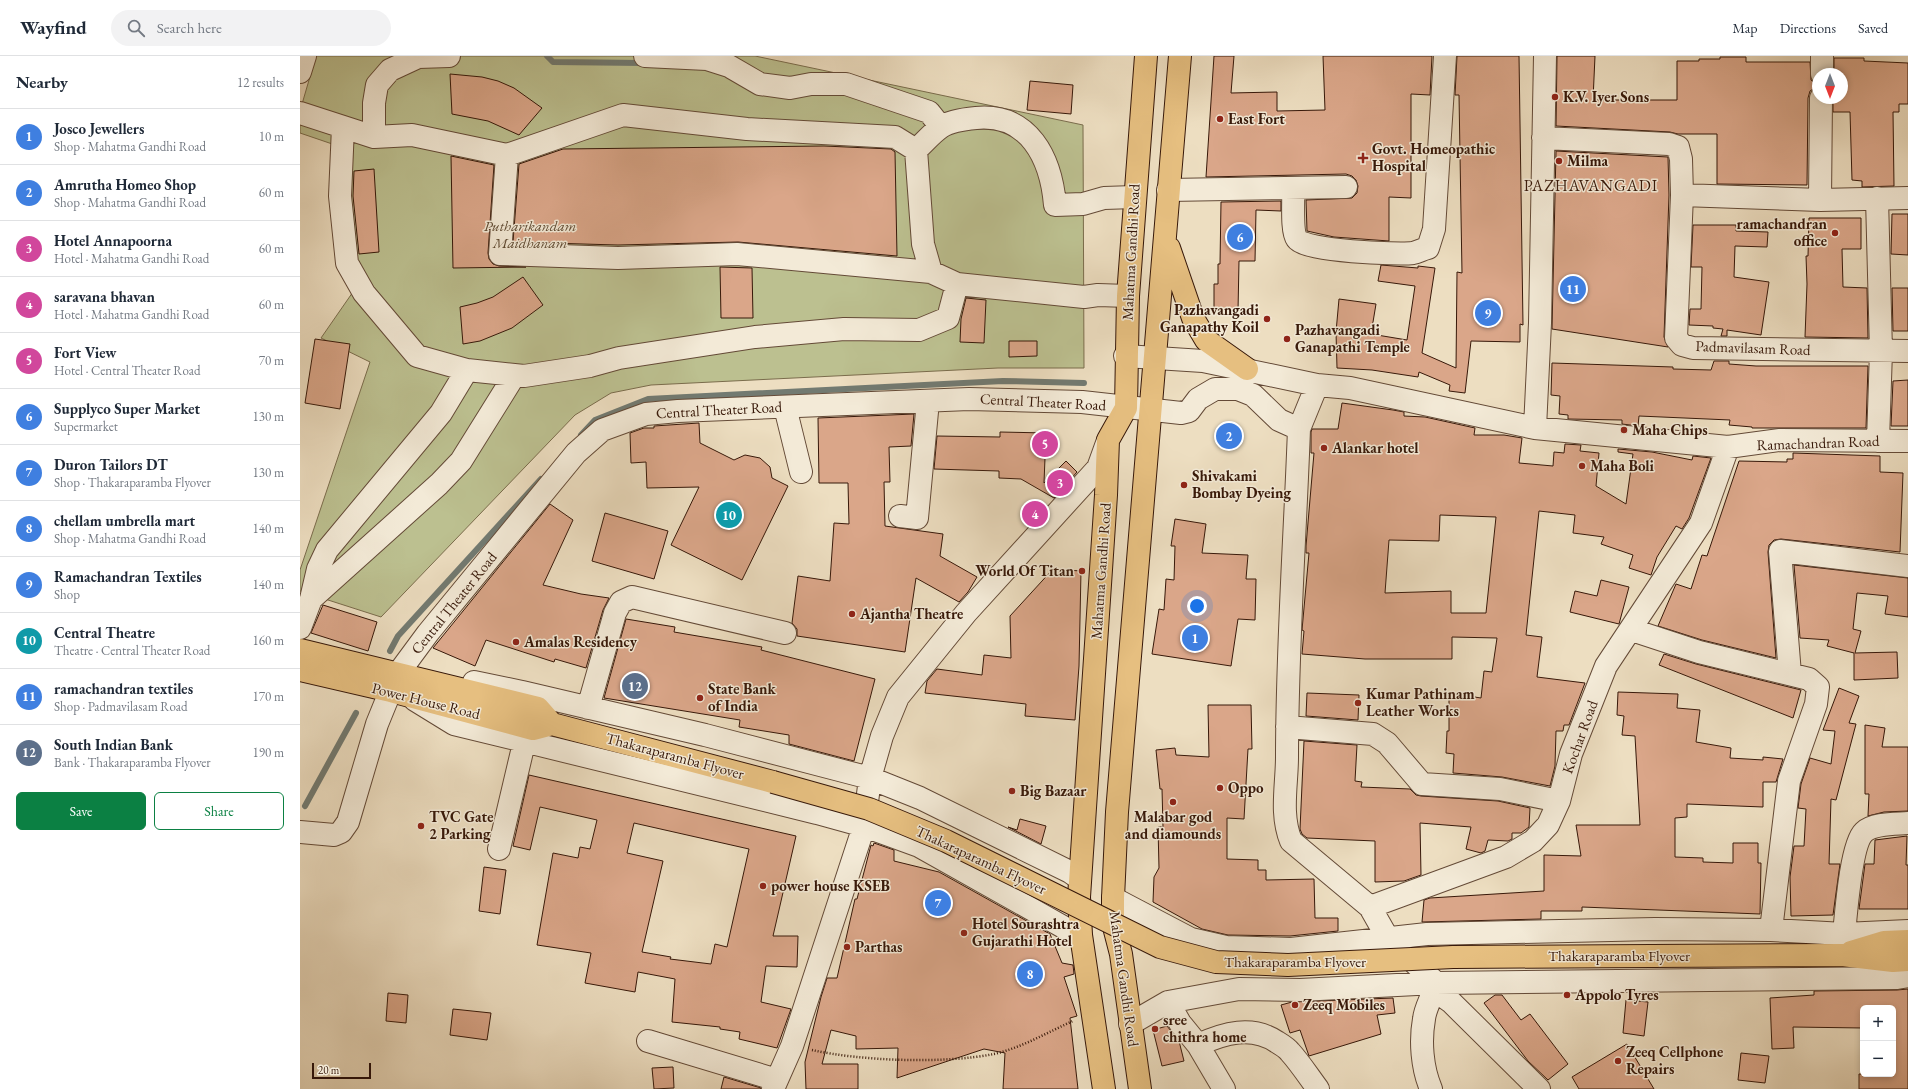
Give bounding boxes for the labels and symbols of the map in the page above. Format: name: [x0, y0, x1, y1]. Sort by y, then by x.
north arrow: [1812, 68, 1848, 104]
place label: K.V. Iyer Sons: [1563, 87, 1649, 106]
marker: K.V. Iyer Sons: [1550, 92, 1560, 102]
place label: East Fort: [1228, 109, 1285, 128]
marker: East Fort: [1215, 114, 1225, 124]
place label: Govt. Homeopathic Hospital: [1372, 139, 1495, 175]
place label: Milma: [1567, 151, 1609, 170]
marker: Govt. Homeopathic Hospital: [1357, 152, 1369, 164]
marker: Milma: [1554, 156, 1564, 166]
district label: PAZHAVANGADI: [1524, 175, 1658, 196]
street label: Mahatma Gandhi Road: [1117, 183, 1144, 321]
place label: ramachandran office: [1736, 214, 1828, 250]
park label: Putharikandam Maidhanam: [484, 216, 577, 252]
pin: 6: [1227, 222, 1253, 252]
marker: ramachandran office: [1830, 228, 1840, 238]
pin: 11: [1560, 274, 1586, 304]
pin: 9: [1475, 298, 1501, 328]
place label: Pazhavangadi Ganapathy Koil: [1160, 300, 1260, 336]
marker: Pazhavangadi Ganapathy Koil: [1262, 314, 1272, 324]
place label: Pazhavangadi Ganapathi Temple: [1295, 320, 1410, 356]
marker: Pazhavangadi Ganapathi Temple: [1282, 334, 1292, 344]
street label: Padmavilasam Road: [1695, 336, 1811, 359]
street label: Central Theater Road: [979, 389, 1107, 414]
street label: Central Theater Road: [655, 397, 783, 422]
place label: Maha Chips: [1632, 420, 1708, 439]
pin: 2: [1216, 421, 1242, 451]
marker: Maha Chips: [1619, 425, 1629, 435]
pin: 5: [1032, 429, 1058, 459]
street label: Ramachandran Road: [1756, 431, 1880, 454]
place label: Alankar hotel: [1331, 438, 1419, 457]
marker: Alankar hotel: [1319, 443, 1329, 453]
place label: Maha Boli: [1590, 456, 1655, 475]
marker: Maha Boli: [1577, 461, 1587, 471]
place label: Shivakami Bombay Dyeing: [1192, 466, 1291, 502]
pin: 3: [1047, 468, 1073, 498]
marker: Shivakami Bombay Dyeing: [1179, 480, 1189, 490]
pin: 4: [1022, 499, 1048, 529]
pin: 10: [716, 500, 742, 530]
street label: Mahatma Gandhi Road: [1086, 502, 1115, 640]
street label: Central Theater Road: [406, 547, 501, 658]
place label: World Of Titan: [975, 561, 1074, 580]
marker: World Of Titan: [1077, 566, 1087, 576]
your location: [1187, 596, 1207, 616]
place label: Ajantha Theatre: [859, 604, 963, 623]
marker: Ajantha Theatre: [847, 609, 857, 619]
pin: 1: [1182, 623, 1208, 653]
place label: Amalas Residency: [523, 632, 638, 651]
marker: Amalas Residency: [511, 637, 521, 647]
pin: 12: [622, 671, 648, 701]
street label: Power House Road: [370, 678, 483, 723]
place label: State Bank of India: [708, 679, 776, 715]
place label: Kumar Pathinam Leather Works: [1366, 684, 1475, 720]
marker: State Bank of India: [695, 693, 705, 703]
street label: Kochar Road: [1557, 697, 1602, 776]
marker: Kumar Pathinam Leather Works: [1353, 698, 1363, 708]
street label: Thakaraparamba Flyover: [604, 728, 746, 783]
place label: Oppo: [1228, 778, 1264, 797]
place label: Big Bazaar: [1020, 781, 1087, 800]
marker: Oppo: [1215, 783, 1225, 793]
marker: Big Bazaar: [1007, 786, 1017, 796]
marker: Malabar god and diamounds: [1168, 797, 1178, 807]
place label: TVC Gate 2 Parking: [429, 807, 493, 843]
place label: Malabar god and diamounds: [1125, 807, 1221, 843]
marker: TVC Gate 2 Parking: [416, 821, 426, 831]
street label: Thakaraparamba Flyover: [913, 821, 1050, 898]
place label: power house KSEB: [771, 876, 890, 895]
marker: power house KSEB: [758, 881, 768, 891]
pin: 7: [925, 888, 951, 918]
street label: Mahatma Gandhi Road: [1106, 910, 1143, 1048]
place label: Hotel Sourashtra Gujarathi Hotel: [972, 914, 1080, 950]
marker: Hotel Sourashtra Gujarathi Hotel: [959, 928, 969, 938]
place label: Parthas: [855, 937, 902, 956]
marker: Parthas: [842, 942, 852, 952]
street label: Thakaraparamba Flyover: [1548, 946, 1690, 965]
street label: Thakaraparamba Flyover: [1224, 952, 1366, 971]
pin: 8: [1017, 959, 1043, 989]
place label: Appolo Tyres: [1574, 985, 1659, 1004]
marker: Appolo Tyres: [1562, 990, 1572, 1000]
place label: Zeeq Mobiles: [1303, 995, 1385, 1014]
marker: Zeeq Mobiles: [1290, 1000, 1300, 1010]
place label: sree chithra home: [1163, 1010, 1247, 1046]
marker: sree chithra home: [1150, 1024, 1160, 1034]
place label: Zeeq Cellphone Repairs: [1626, 1042, 1723, 1078]
marker: Zeeq Cellphone Repairs: [1613, 1056, 1623, 1066]
scale bar: [312, 1061, 371, 1080]

